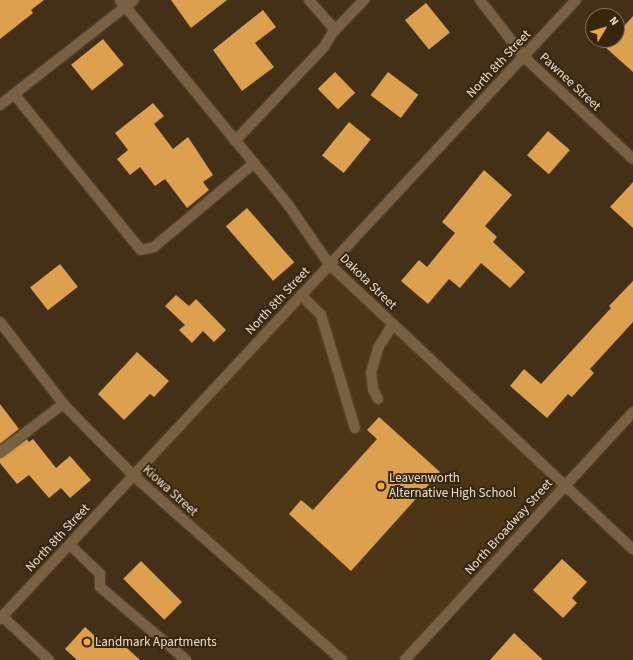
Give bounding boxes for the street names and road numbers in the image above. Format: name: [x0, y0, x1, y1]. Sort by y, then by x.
street label: North 8th Street: [464, 27, 534, 101]
street label: Pawnee Street: [536, 50, 604, 114]
street label: Dakota Street: [336, 251, 400, 313]
street label: North 8th Street: [243, 264, 313, 338]
street label: Kiowa Street: [139, 462, 201, 520]
street label: North Broadway Street: [462, 476, 556, 578]
street label: North 8th Street: [23, 501, 93, 575]

